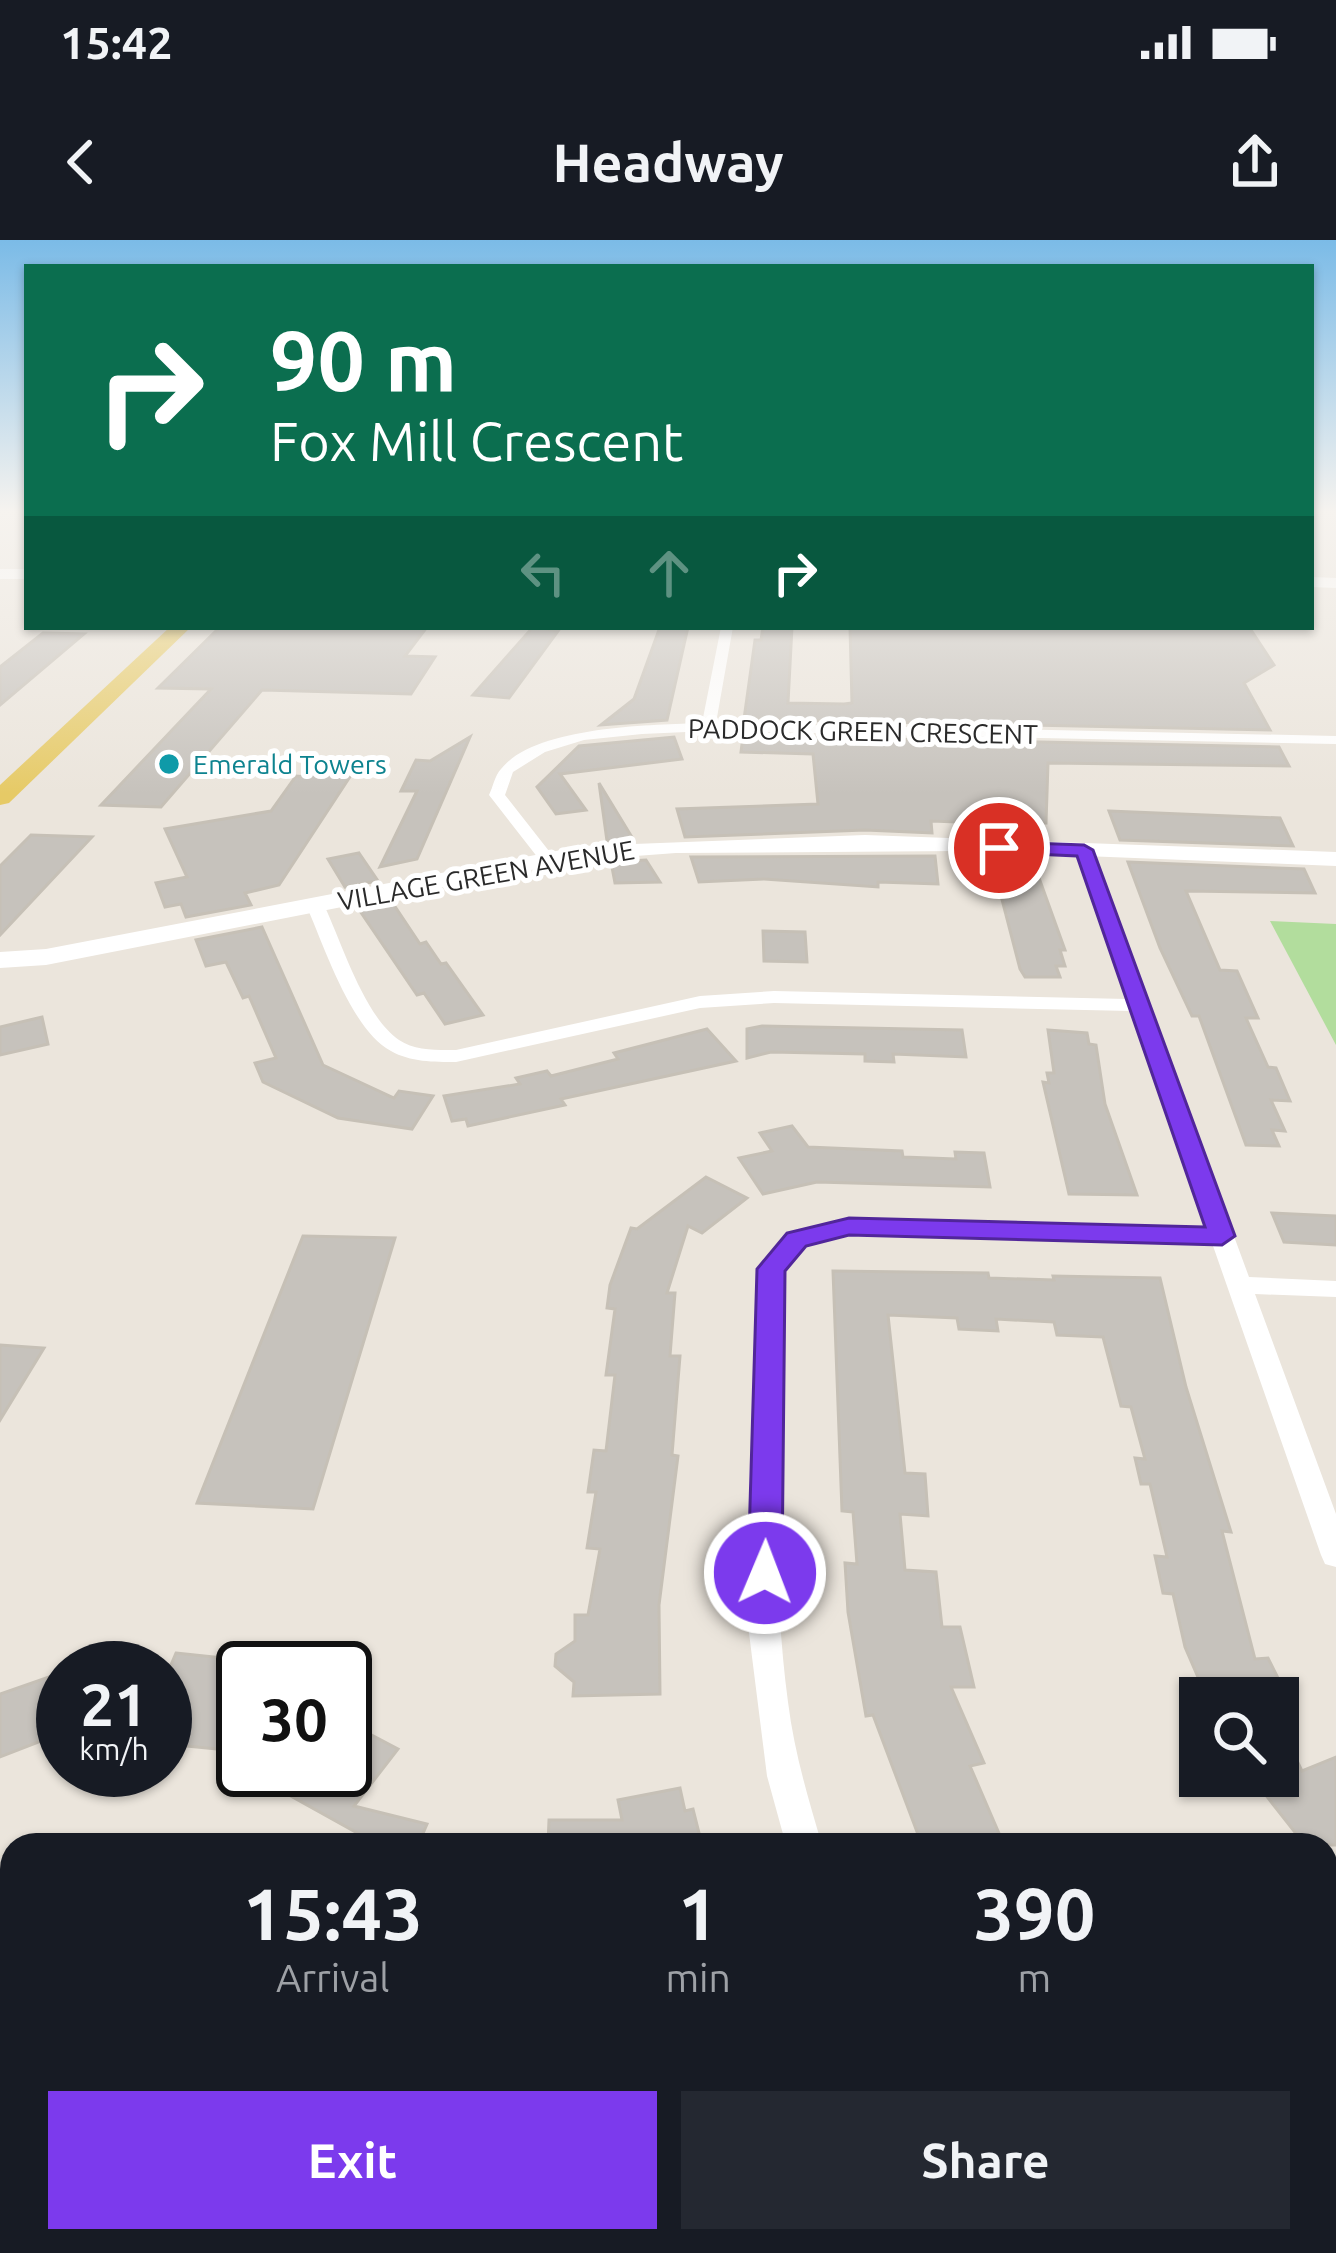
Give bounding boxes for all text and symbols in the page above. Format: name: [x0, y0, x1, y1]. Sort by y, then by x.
text: 15:42: [60, 17, 173, 68]
icon: back: [48, 129, 114, 195]
icon: share: [1222, 129, 1288, 195]
text: Headway: [552, 132, 784, 192]
icon: right: [72, 312, 228, 468]
text: 90 m: [270, 313, 457, 407]
text: Fox Mill Crescent: [270, 411, 683, 471]
icon: left: [510, 540, 576, 606]
icon: ahead: [636, 540, 702, 606]
icon: right: [762, 540, 828, 606]
street label: PADDOCK GREEN CRESCENT: [688, 713, 1038, 749]
place label: Emerald Towers: [193, 749, 387, 779]
marker: Emerald Towers: [156, 751, 182, 777]
pin: [948, 797, 1050, 899]
icon: arrive: [966, 815, 1032, 881]
street label: VILLAGE GREEN AVENUE: [335, 834, 637, 916]
position arrow: [702, 1510, 828, 1636]
speed limit sign: 30: [216, 1641, 372, 1797]
text: 21: [80, 1670, 148, 1737]
map controls: [1179, 1677, 1299, 1797]
button: search: [1179, 1677, 1299, 1797]
text: km/h: [79, 1732, 149, 1766]
text: 15:43: [243, 1873, 423, 1954]
text: 1: [678, 1873, 718, 1954]
text: 390: [973, 1873, 1095, 1954]
text: Arrival: [276, 1956, 390, 1999]
text: min: [665, 1956, 731, 1999]
text: m: [1018, 1956, 1051, 1999]
button: Exit: [48, 2091, 657, 2229]
button: Share: [681, 2091, 1290, 2229]

